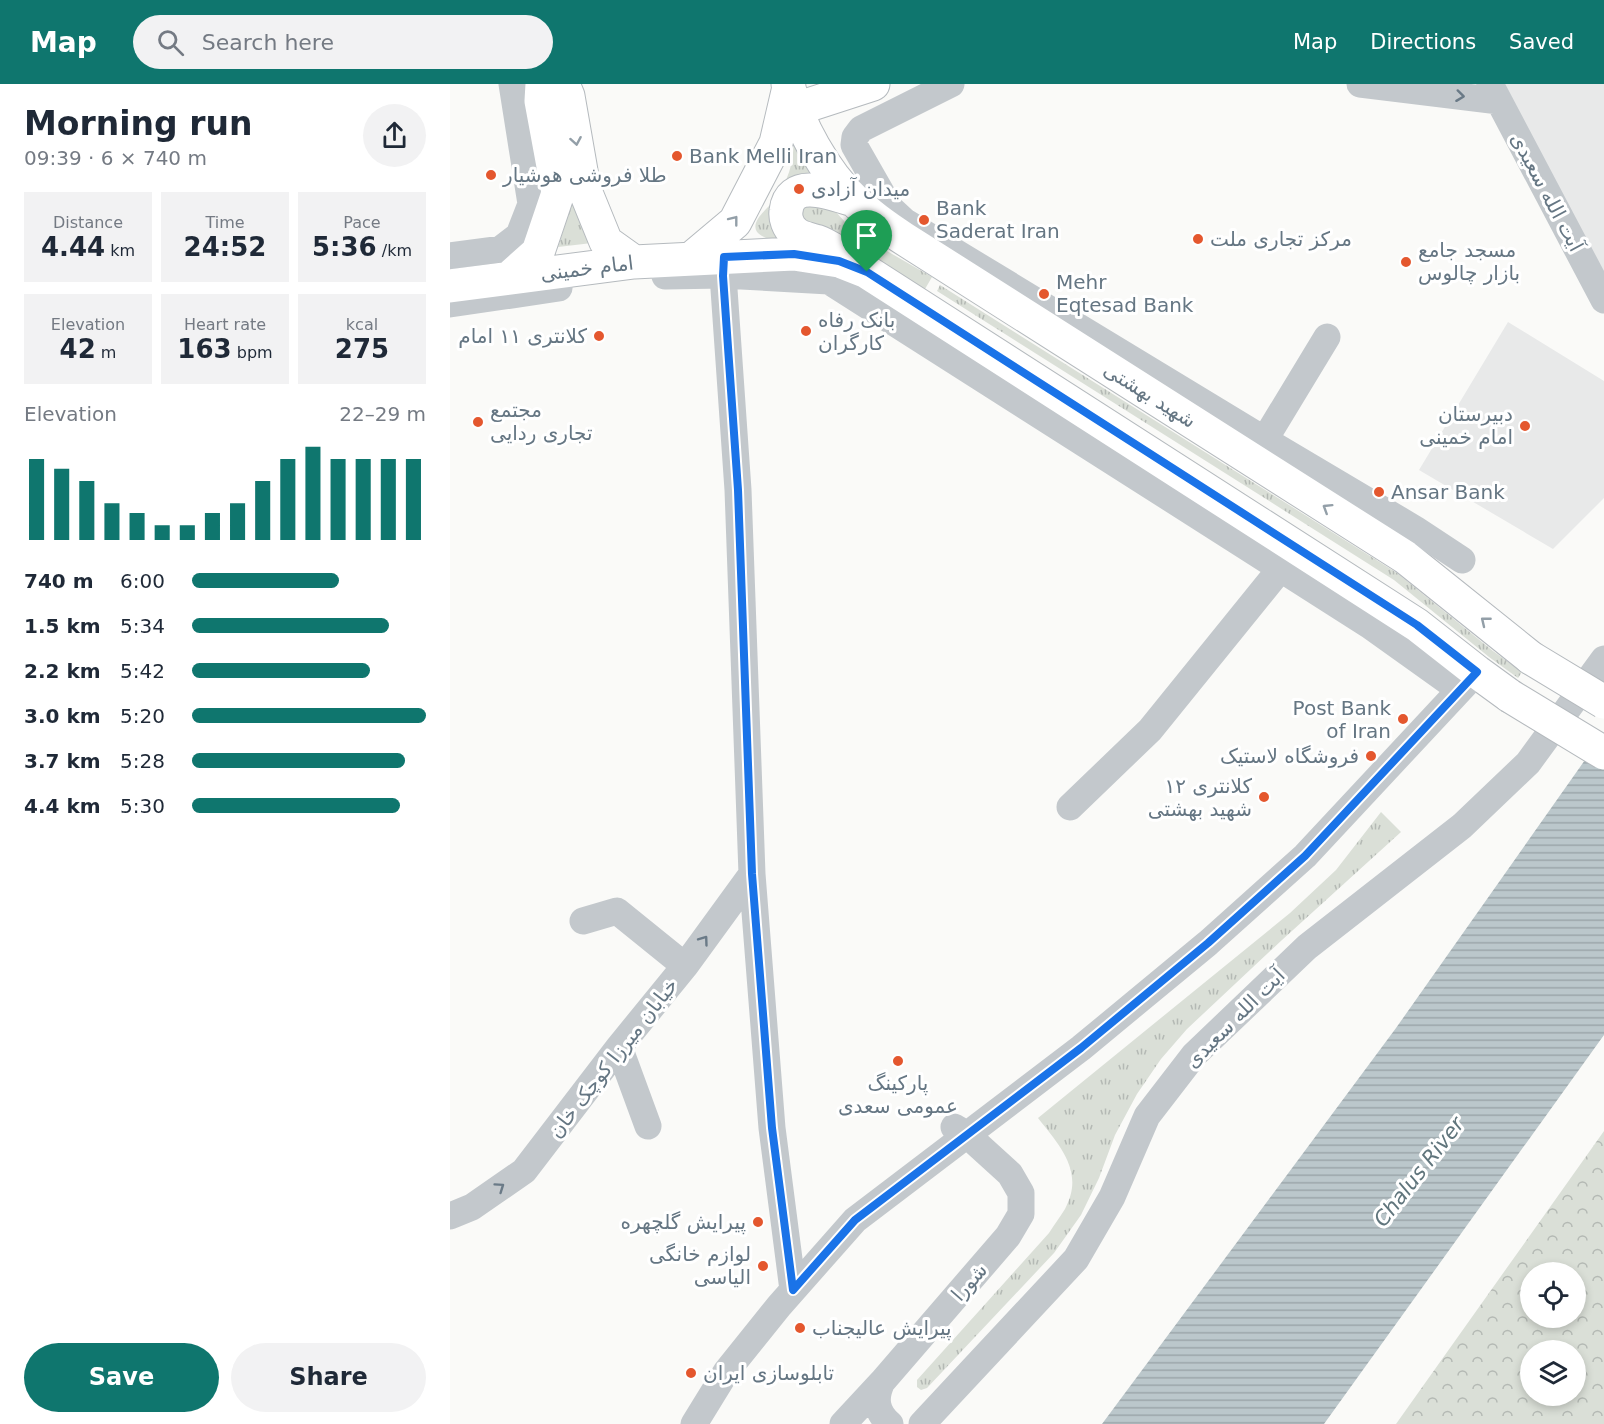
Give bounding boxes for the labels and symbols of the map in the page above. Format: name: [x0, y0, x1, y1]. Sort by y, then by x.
one-way arrow: [1456, 90, 1465, 102]
street label: آیت الله سعیدی: [1506, 128, 1590, 257]
one-way arrow: [569, 136, 581, 145]
place label: Bank Melli Iran: [689, 144, 837, 168]
marker: Bank Melli Iran: [670, 149, 684, 163]
place label: طلا فروشی هوشیار: [502, 163, 667, 187]
marker: طلا فروشی هوشیار: [484, 168, 498, 182]
place label: میدان آزادی: [811, 176, 910, 201]
marker: میدان آزادی: [792, 182, 806, 196]
place label: Bank Saderat Iran: [936, 196, 1060, 243]
pin: [841, 210, 892, 272]
marker: Bank Saderat Iran: [917, 213, 931, 227]
one-way arrow: [726, 216, 737, 227]
place label: مرکز تجاری ملت: [1210, 227, 1352, 251]
marker: مرکز تجاری ملت: [1191, 232, 1205, 246]
place label: مسجد جامع بازار چالوس: [1418, 238, 1520, 285]
street label: امام خمینی: [539, 250, 635, 286]
marker: مسجد جامع بازار چالوس: [1399, 255, 1413, 269]
place label: Mehr Eqtesad Bank: [1056, 270, 1194, 317]
marker: Mehr Eqtesad Bank: [1037, 287, 1051, 301]
place label: بانک رفاه کارگران: [818, 308, 895, 355]
place label: کلانتری ۱۱ امام: [458, 324, 587, 348]
marker: بانک رفاه کارگران: [799, 324, 813, 338]
marker: کلانتری ۱۱ امام: [592, 329, 606, 343]
street label: شهید بهشتی: [1099, 357, 1201, 433]
place label: مجتمع تجاری ردایی: [490, 398, 593, 445]
place label: دبیرستان امام خمینی: [1419, 402, 1513, 449]
marker: مجتمع تجاری ردایی: [471, 415, 485, 429]
marker: دبیرستان امام خمینی: [1518, 419, 1532, 433]
place label: Ansar Bank: [1391, 480, 1505, 504]
marker: Ansar Bank: [1372, 485, 1386, 499]
one-way arrow: [1323, 503, 1333, 515]
one-way arrow: [1481, 618, 1492, 629]
place label: Post Bank of Iran: [1293, 696, 1391, 743]
marker: Post Bank of Iran: [1396, 712, 1410, 726]
place label: فروشگاه لاستیک: [1220, 744, 1359, 768]
marker: فروشگاه لاستیک: [1364, 749, 1378, 763]
place label: کلانتری ۱۲ شهید بهشتی: [1148, 774, 1252, 821]
marker: کلانتری ۱۲ شهید بهشتی: [1257, 790, 1271, 804]
one-way arrow: [696, 936, 707, 947]
street label: آیت الله سعیدی: [1179, 961, 1291, 1073]
street label: خیابان میرزا کوچک خان: [543, 973, 683, 1143]
marker: پارکینگ عمومی سعدی: [891, 1054, 905, 1068]
place label: پارکینگ عمومی سعدی: [838, 1071, 958, 1118]
water label: Chalus River: [1369, 1112, 1470, 1231]
one-way arrow: [494, 1183, 505, 1194]
place label: پیرایش گلچهره: [621, 1210, 746, 1235]
marker: پیرایش گلچهره: [751, 1215, 765, 1229]
place label: لوازم خانگی الیاسی: [649, 1242, 751, 1289]
street label: شورا: [946, 1258, 992, 1306]
marker: لوازم خانگی الیاسی: [756, 1259, 770, 1273]
place label: پیرایش عالیجناب: [812, 1316, 952, 1341]
marker: پیرایش عالیجناب: [793, 1321, 807, 1335]
place label: تابلوسازی ایران: [703, 1361, 834, 1385]
marker: تابلوسازی ایران: [684, 1366, 698, 1380]

